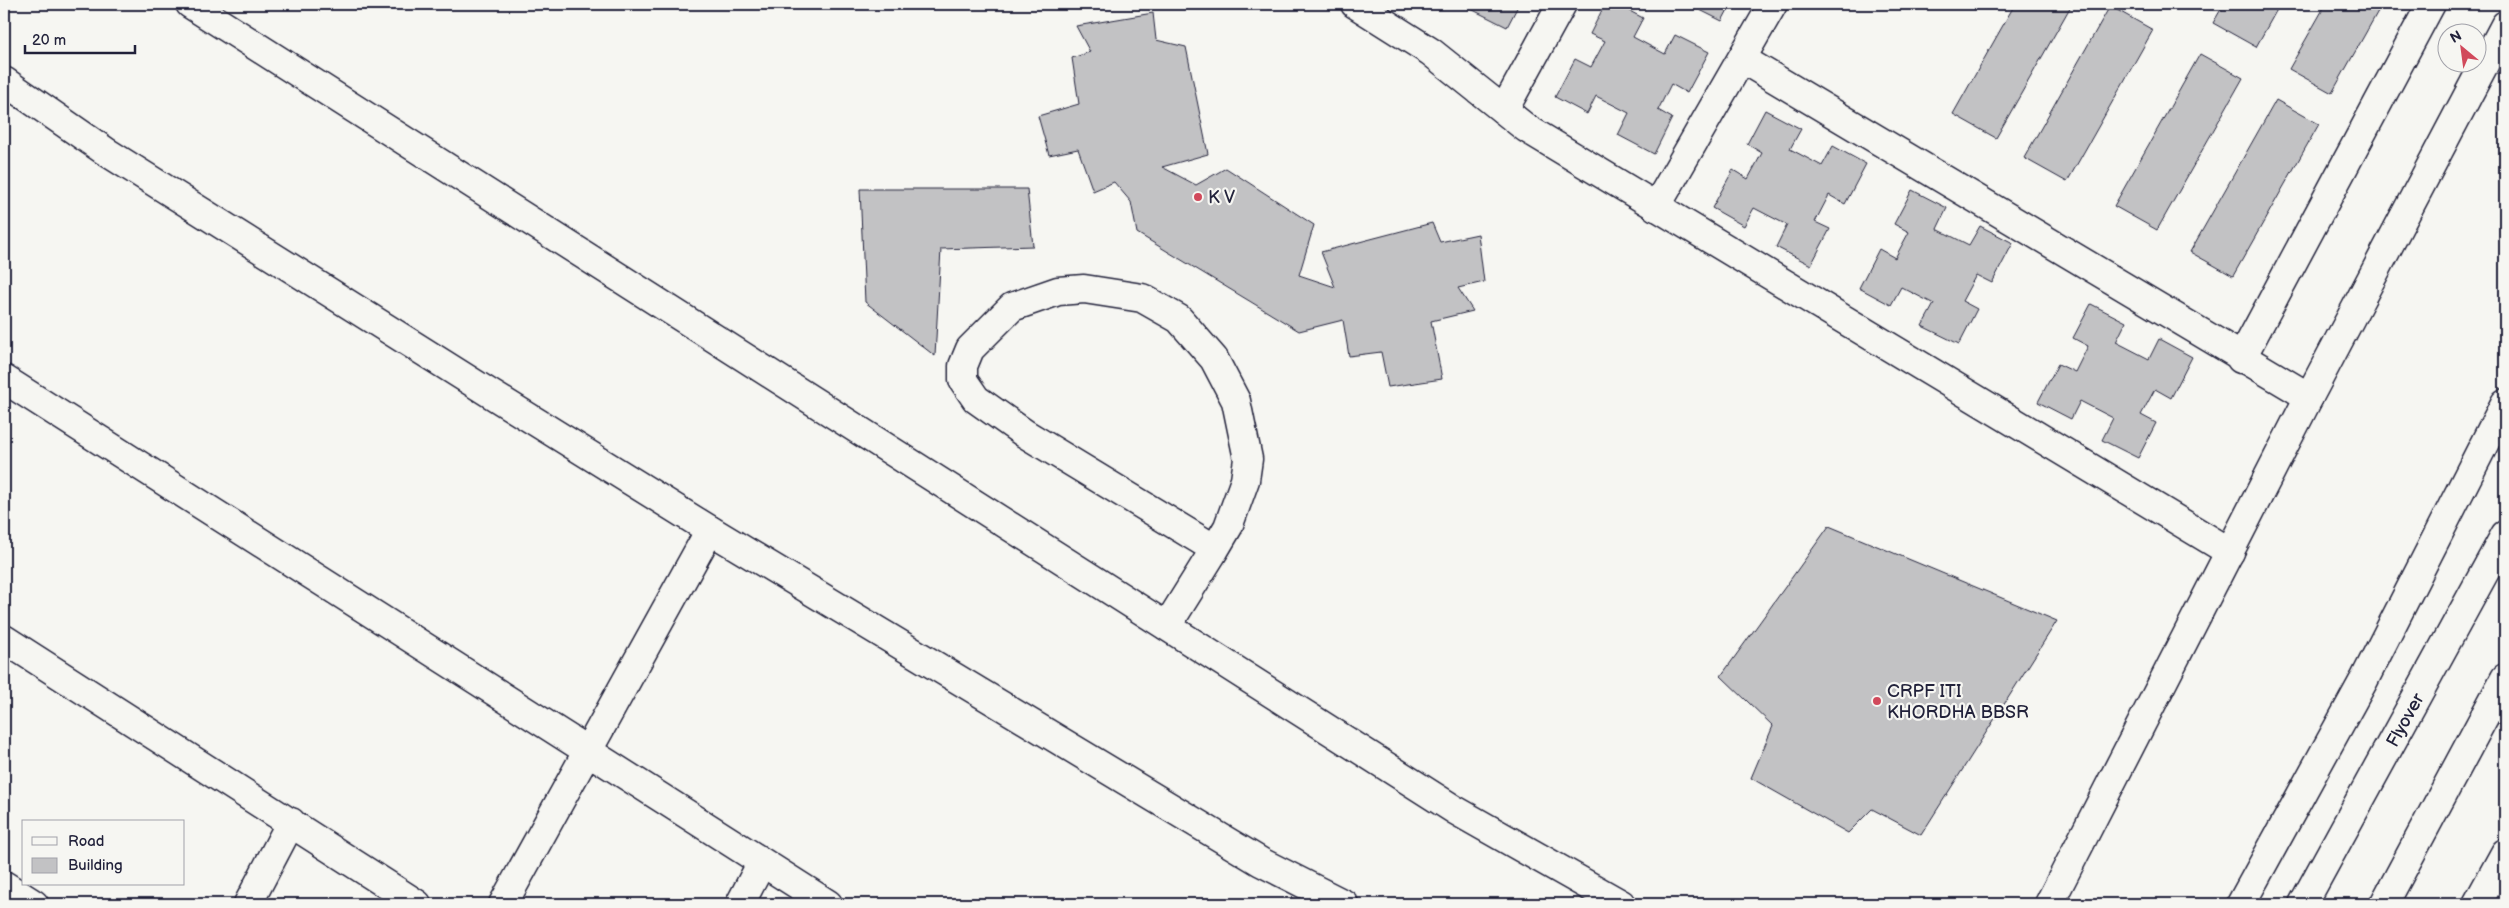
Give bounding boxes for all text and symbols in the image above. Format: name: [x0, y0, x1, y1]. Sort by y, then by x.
scale bar: [25, 22, 135, 54]
north arrow: [2436, 22, 2486, 72]
text: N: [2447, 27, 2465, 47]
text: 20 m: [32, 31, 66, 50]
place label: K V: [1208, 187, 1235, 208]
marker: K V: [1192, 191, 1204, 203]
place label: CRPF ITI KHORDHA BBSR: [1887, 681, 2029, 723]
street label: Flyover: [2382, 689, 2429, 751]
marker: CRPF ITI KHORDHA BBSR: [1871, 695, 1883, 707]
legend: [22, 820, 185, 886]
text: Road: [68, 832, 104, 851]
text: Building: [68, 856, 123, 875]

